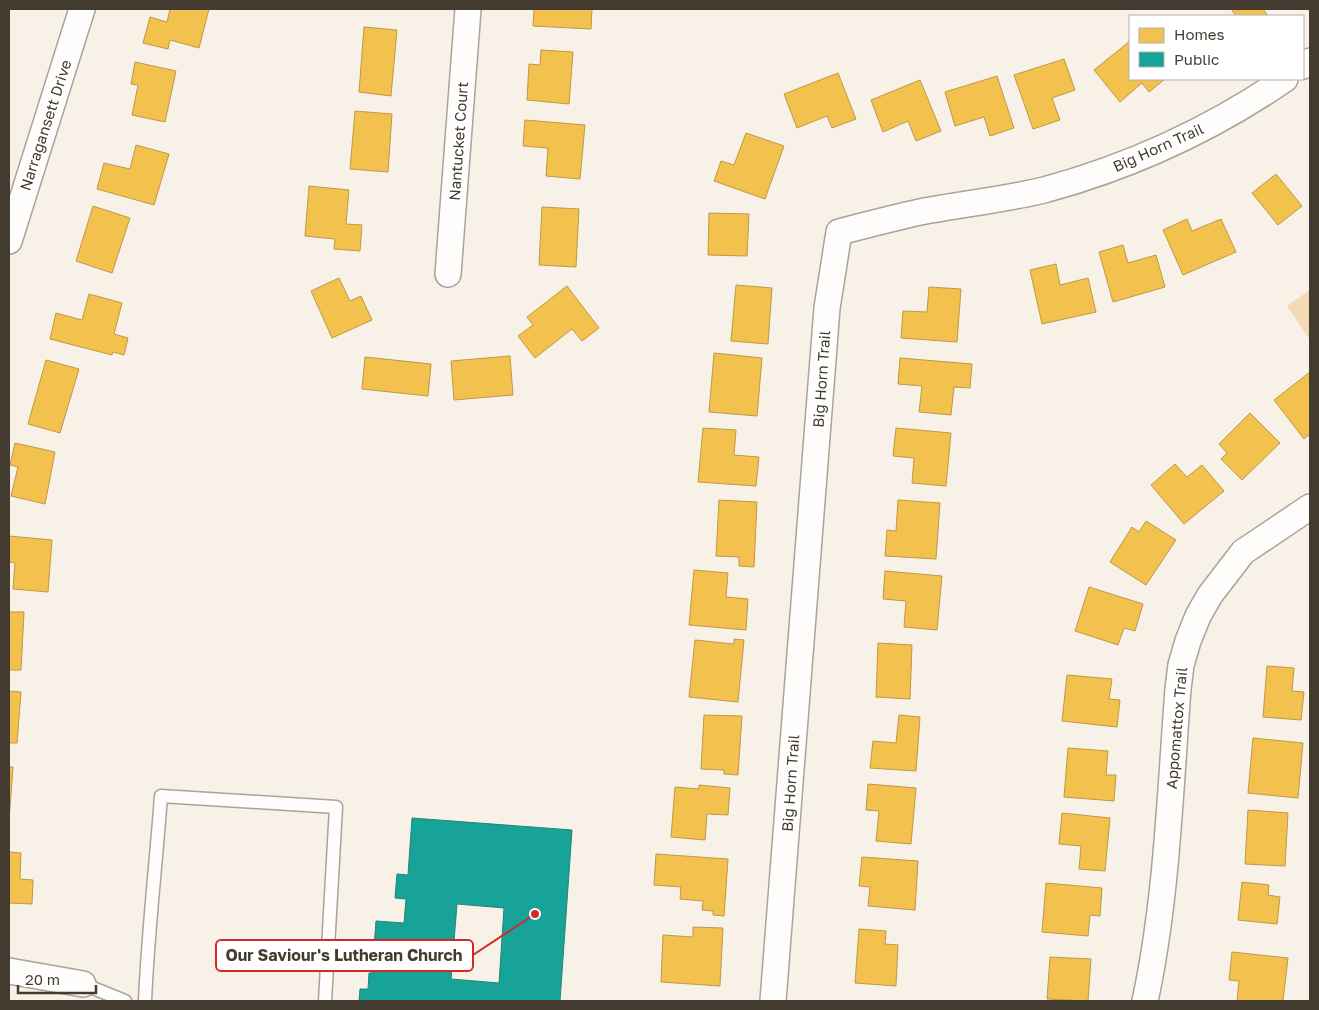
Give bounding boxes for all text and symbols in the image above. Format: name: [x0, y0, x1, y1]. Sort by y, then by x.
legend: [1129, 15, 1304, 80]
text: Homes: [1174, 25, 1224, 43]
text: Public: [1174, 50, 1219, 68]
street label: Narragansett Drive: [15, 57, 75, 193]
street label: Nantucket Court: [445, 81, 471, 201]
street label: Big Horn Trail: [1110, 119, 1206, 175]
street label: Big Horn Trail: [809, 330, 833, 428]
street label: Appomattox Trail: [1162, 666, 1190, 790]
street label: Big Horn Trail: [778, 734, 802, 832]
callout: Our Saviour's Lutheran Church: [216, 940, 473, 971]
text: Our Saviour's Lutheran Church: [226, 945, 462, 965]
scale bar: [18, 962, 95, 994]
text: 20 m: [25, 970, 60, 988]

